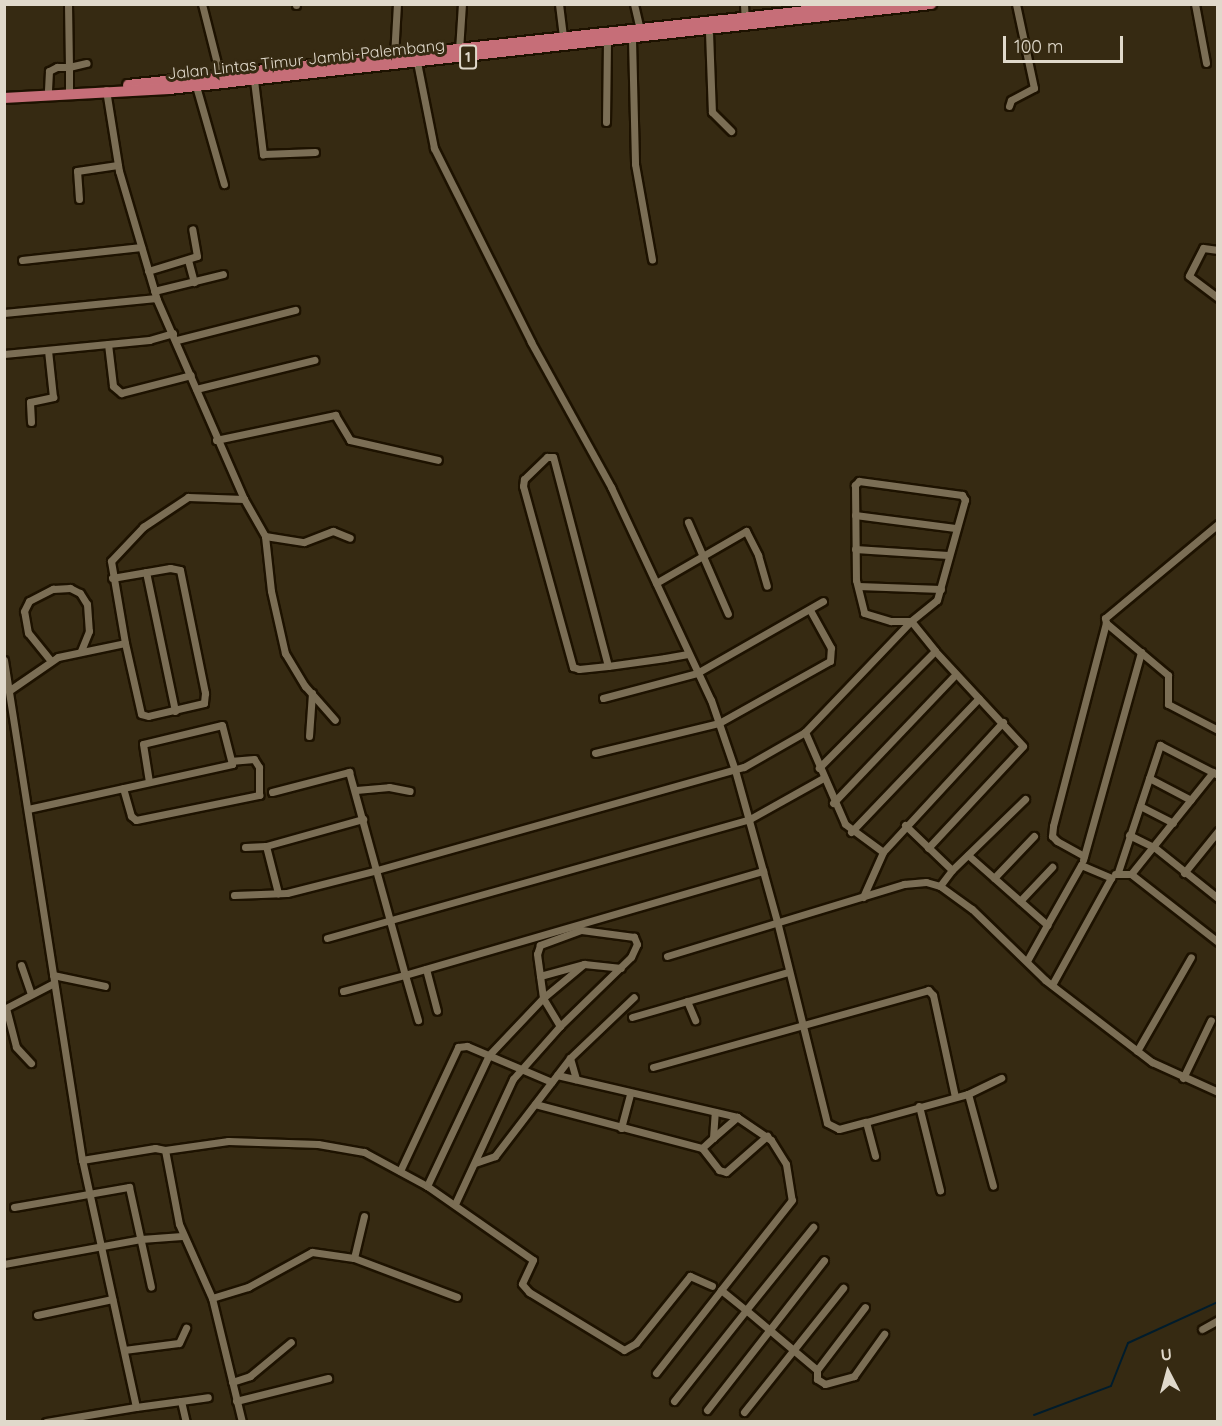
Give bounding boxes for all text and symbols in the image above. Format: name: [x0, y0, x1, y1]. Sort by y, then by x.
scale bar: [1006, 24, 1126, 62]
street label: Jalan Lintas Timur Jambi-Palembang: [166, 35, 446, 83]
text: 100 m: [1014, 35, 1063, 58]
road number: 1: [459, 45, 477, 69]
north arrow: [1138, 1342, 1198, 1402]
text: U: [1159, 1344, 1173, 1365]

